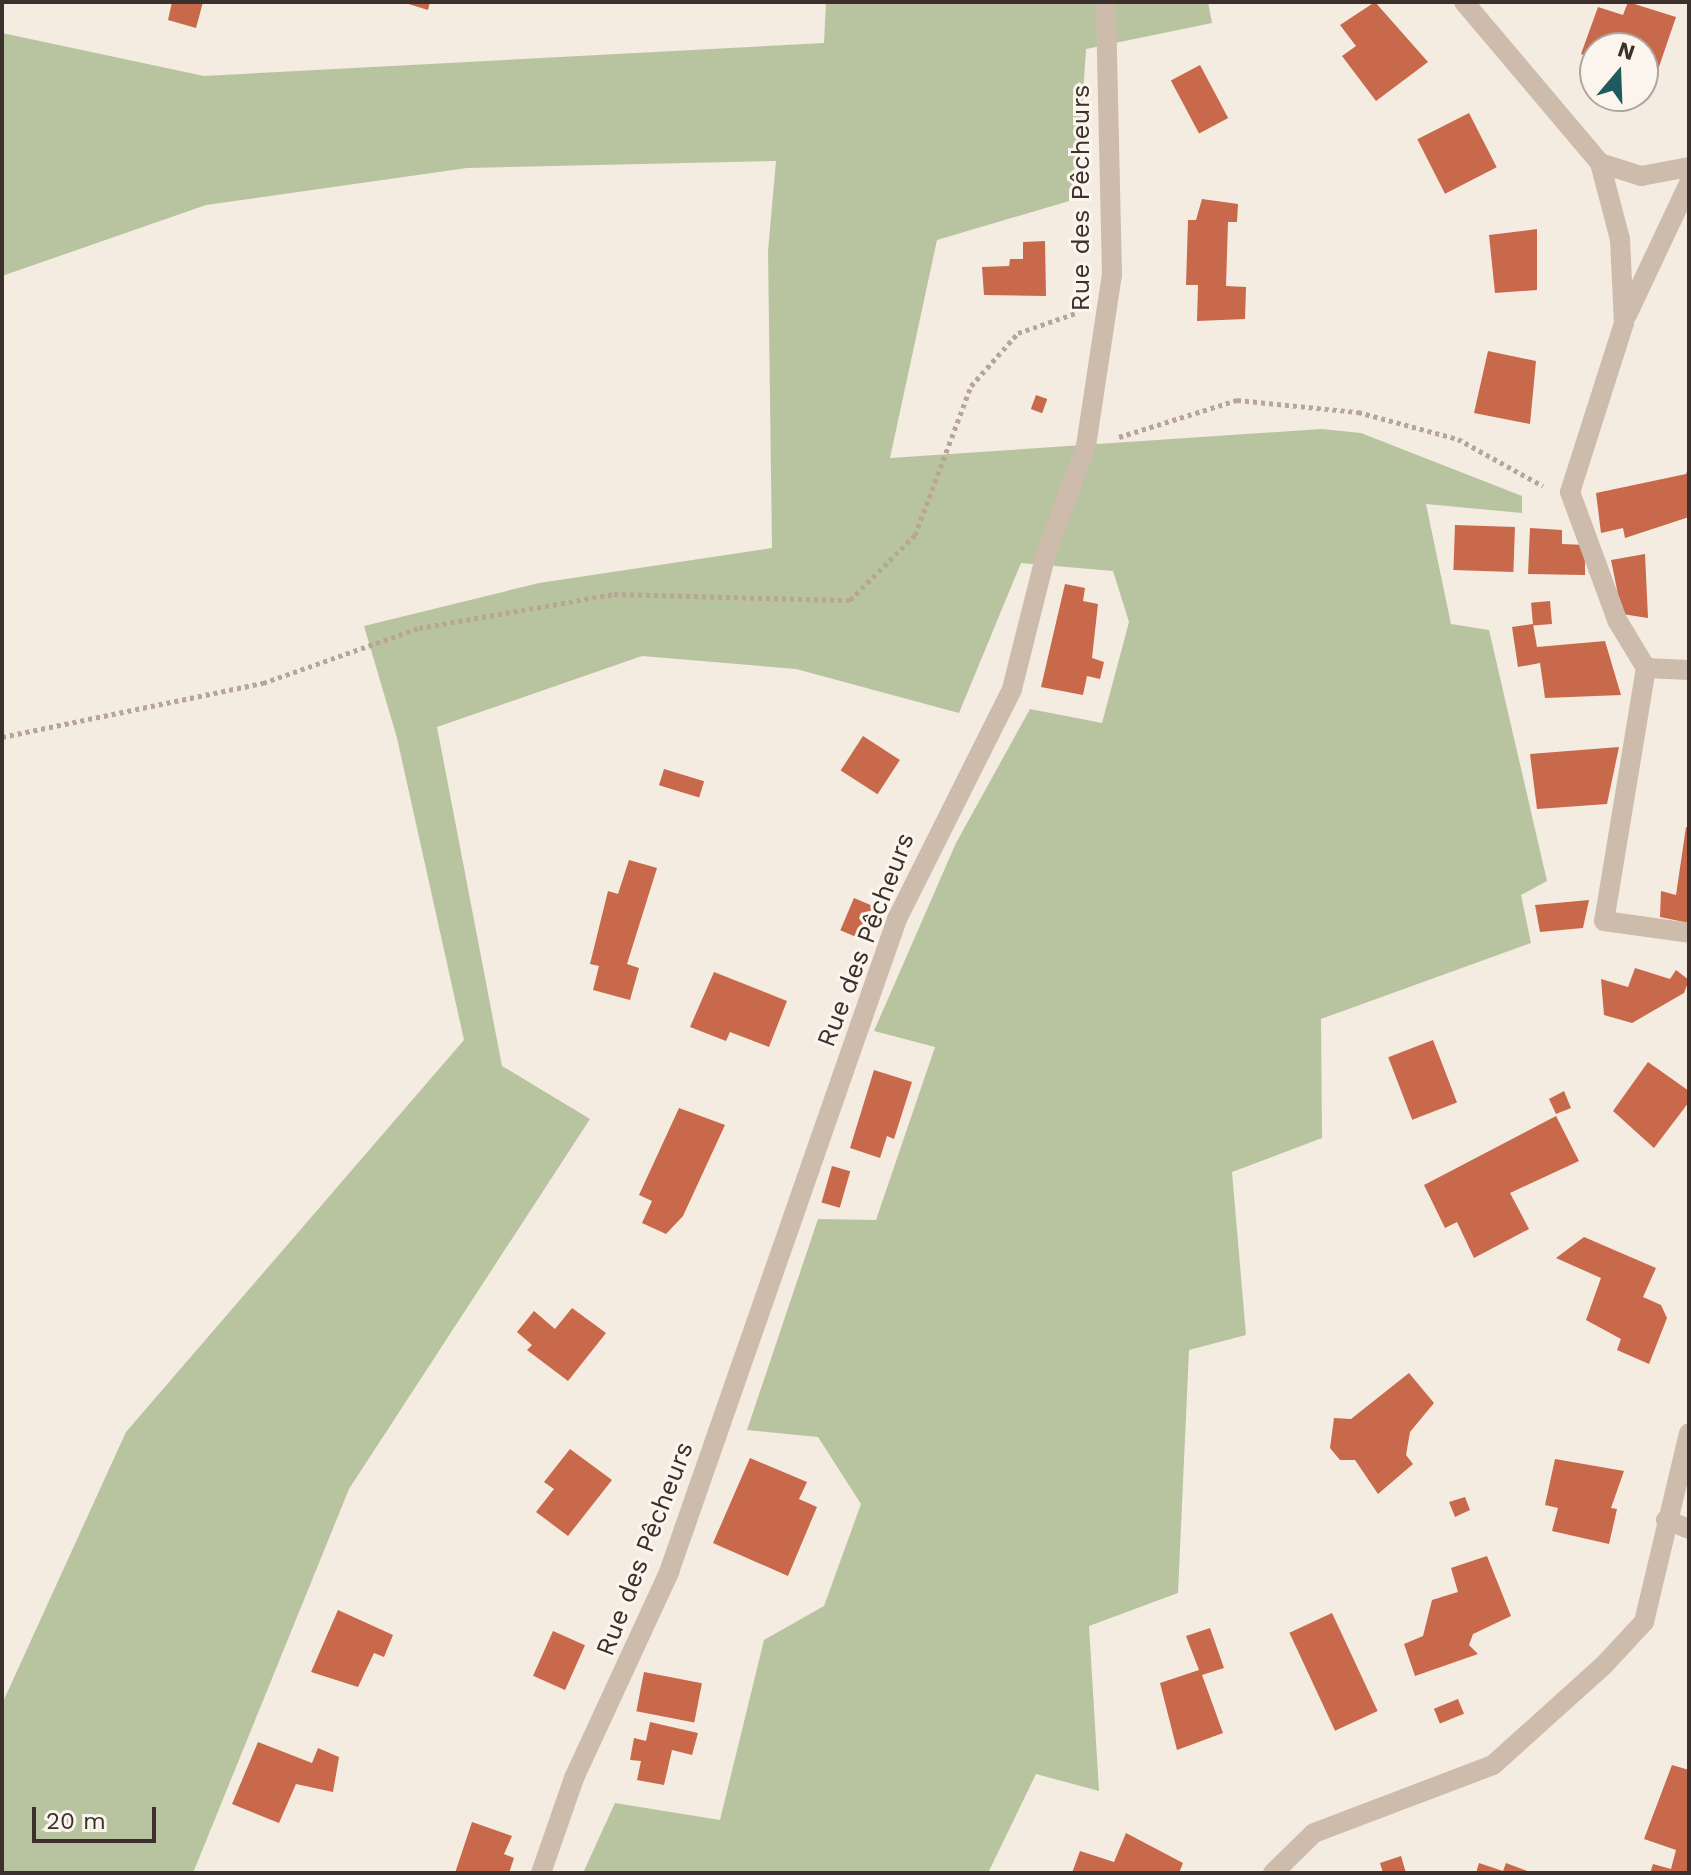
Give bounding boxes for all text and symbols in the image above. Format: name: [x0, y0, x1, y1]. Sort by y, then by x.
north arrow: [1579, 32, 1659, 112]
text: N: [1615, 36, 1638, 65]
street label: Rue des Pêcheurs: [1065, 85, 1097, 311]
street label: Rue des Pêcheurs: [811, 829, 921, 1051]
street label: Rue des Pêcheurs: [590, 1438, 700, 1660]
scale bar: [36, 1791, 160, 1841]
text: 20 m: [46, 1807, 106, 1835]

